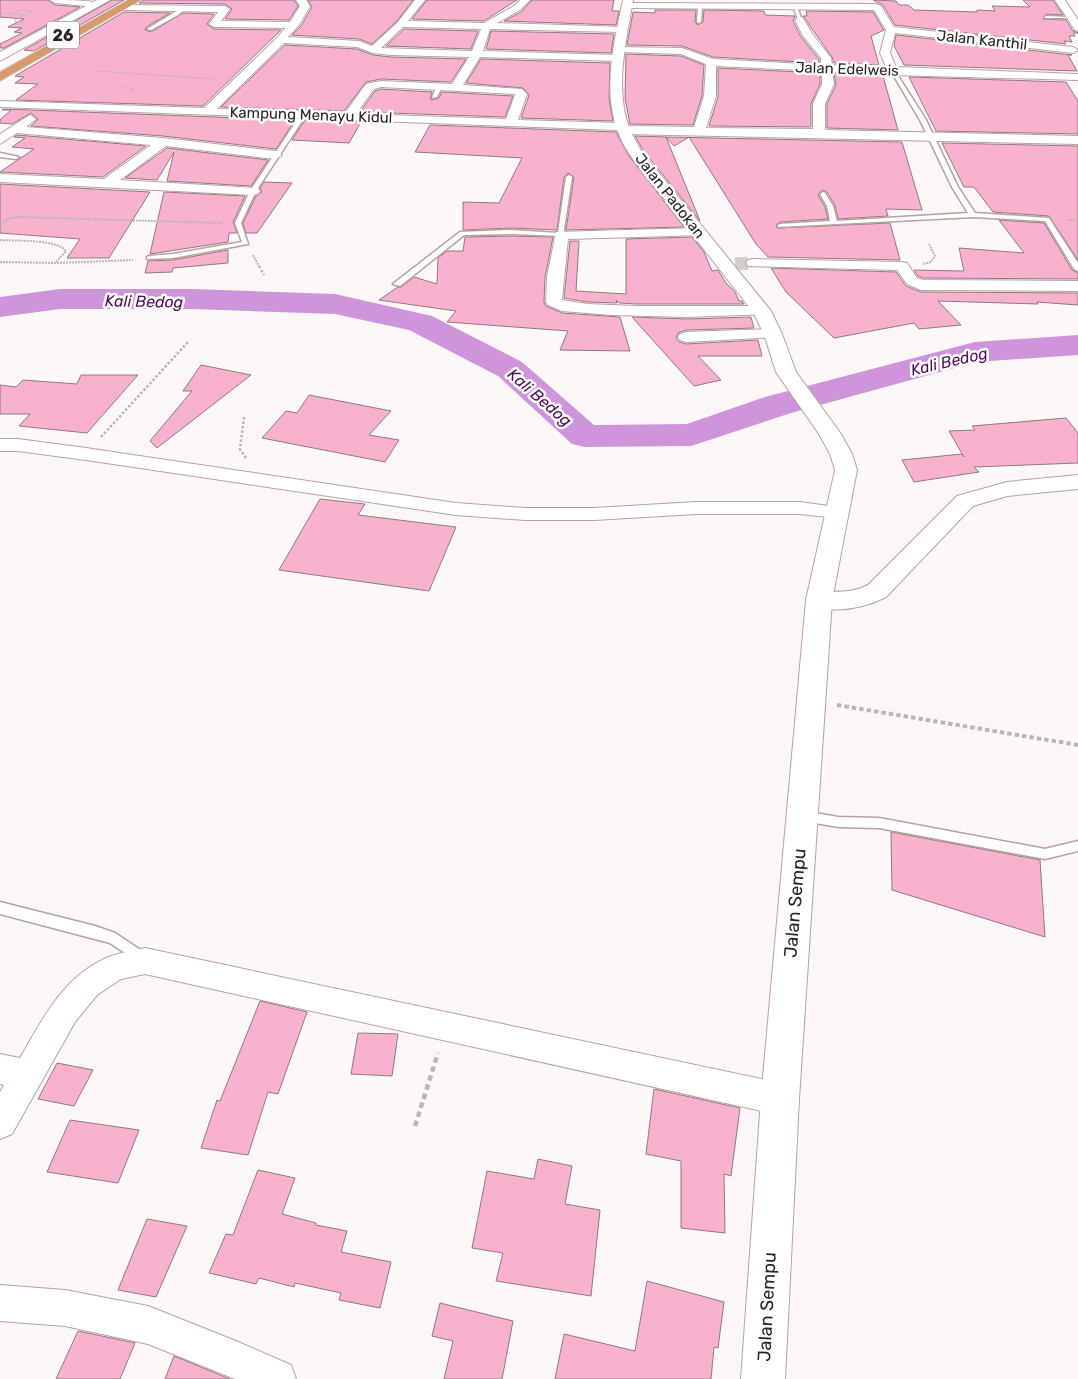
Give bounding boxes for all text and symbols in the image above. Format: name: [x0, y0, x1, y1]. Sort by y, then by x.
road number: 26: [47, 22, 79, 48]
street label: Jalan Kanthil: [936, 26, 1028, 54]
street label: Jalan Edelweis: [795, 58, 900, 80]
street label: Kampung Menayu Kidul: [229, 103, 393, 127]
street label: Jalan Padokan: [631, 150, 709, 242]
water label: Kali Bedog: [105, 291, 184, 312]
water label: Kali Bedog: [909, 343, 990, 380]
water label: Kali Bedog: [504, 364, 576, 431]
street label: Jalan Sempu: [779, 847, 811, 959]
street label: Jalan Sempu: [753, 1252, 781, 1362]

